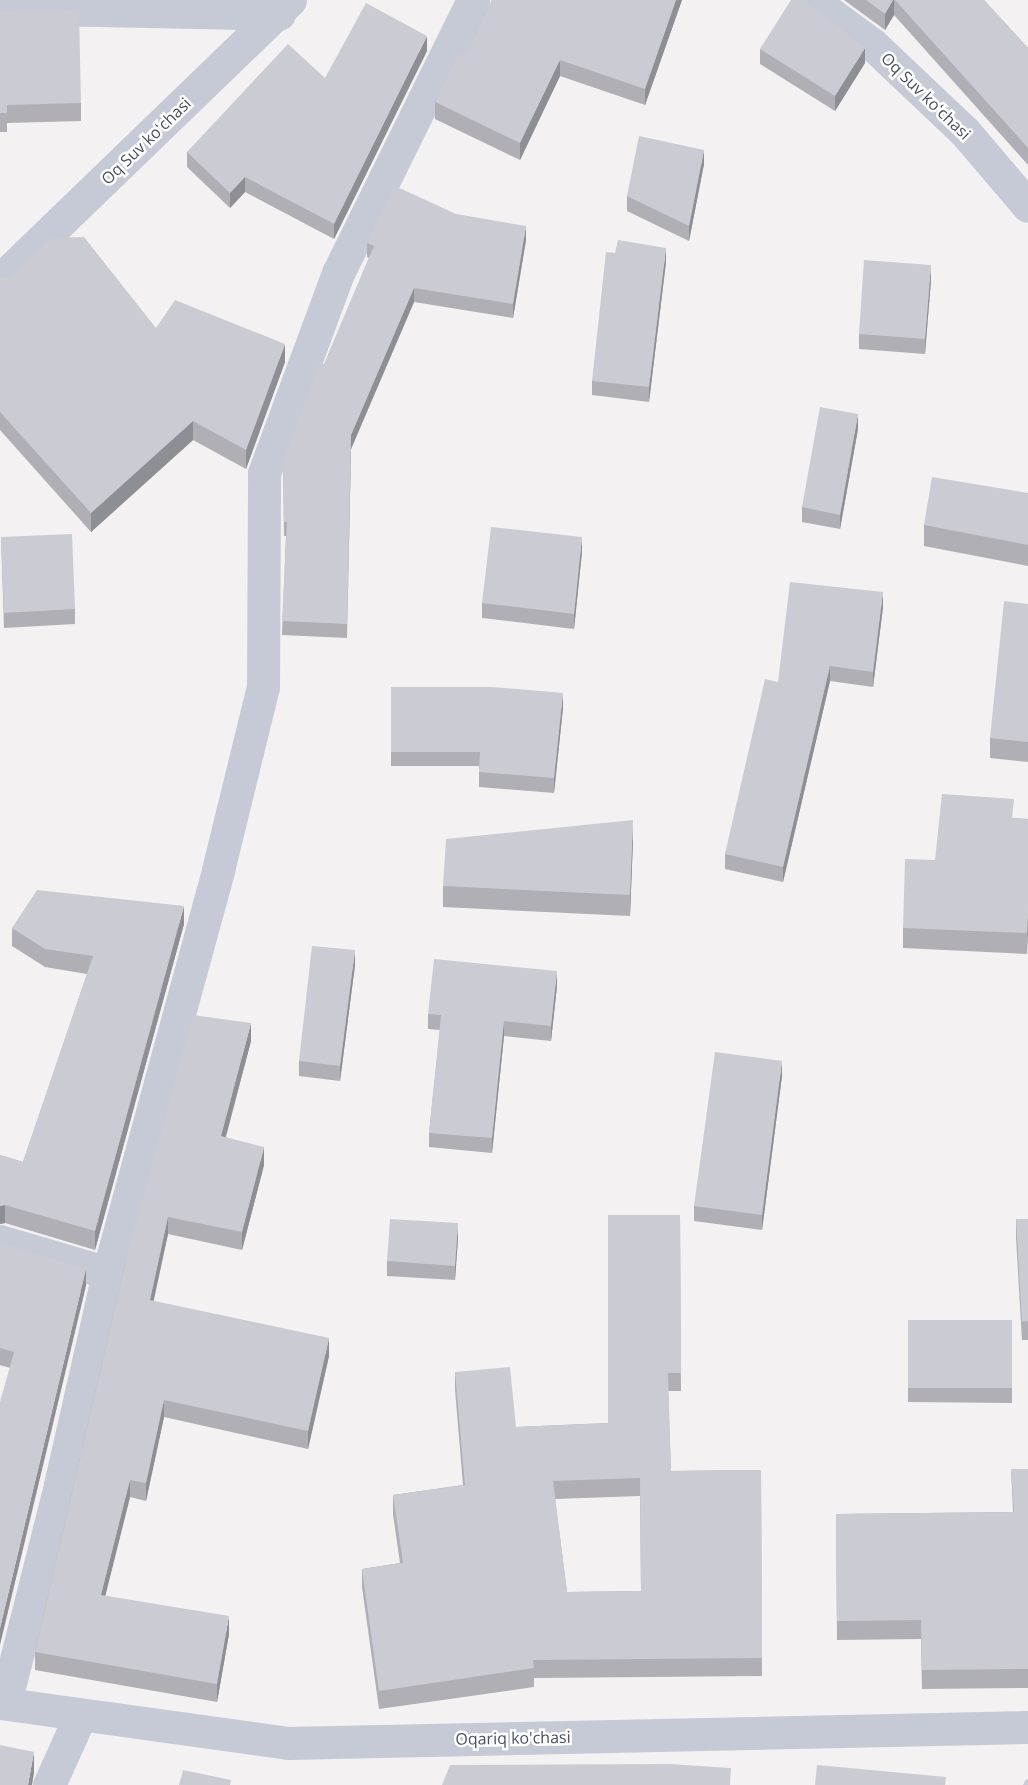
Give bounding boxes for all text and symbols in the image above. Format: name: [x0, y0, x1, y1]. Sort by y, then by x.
street label: Oq Suv koʻchasi: [877, 49, 975, 143]
street label: Oq Suv koʻchasi: [97, 94, 195, 188]
street label: Oqariq ko'chasi: [455, 1727, 571, 1749]

